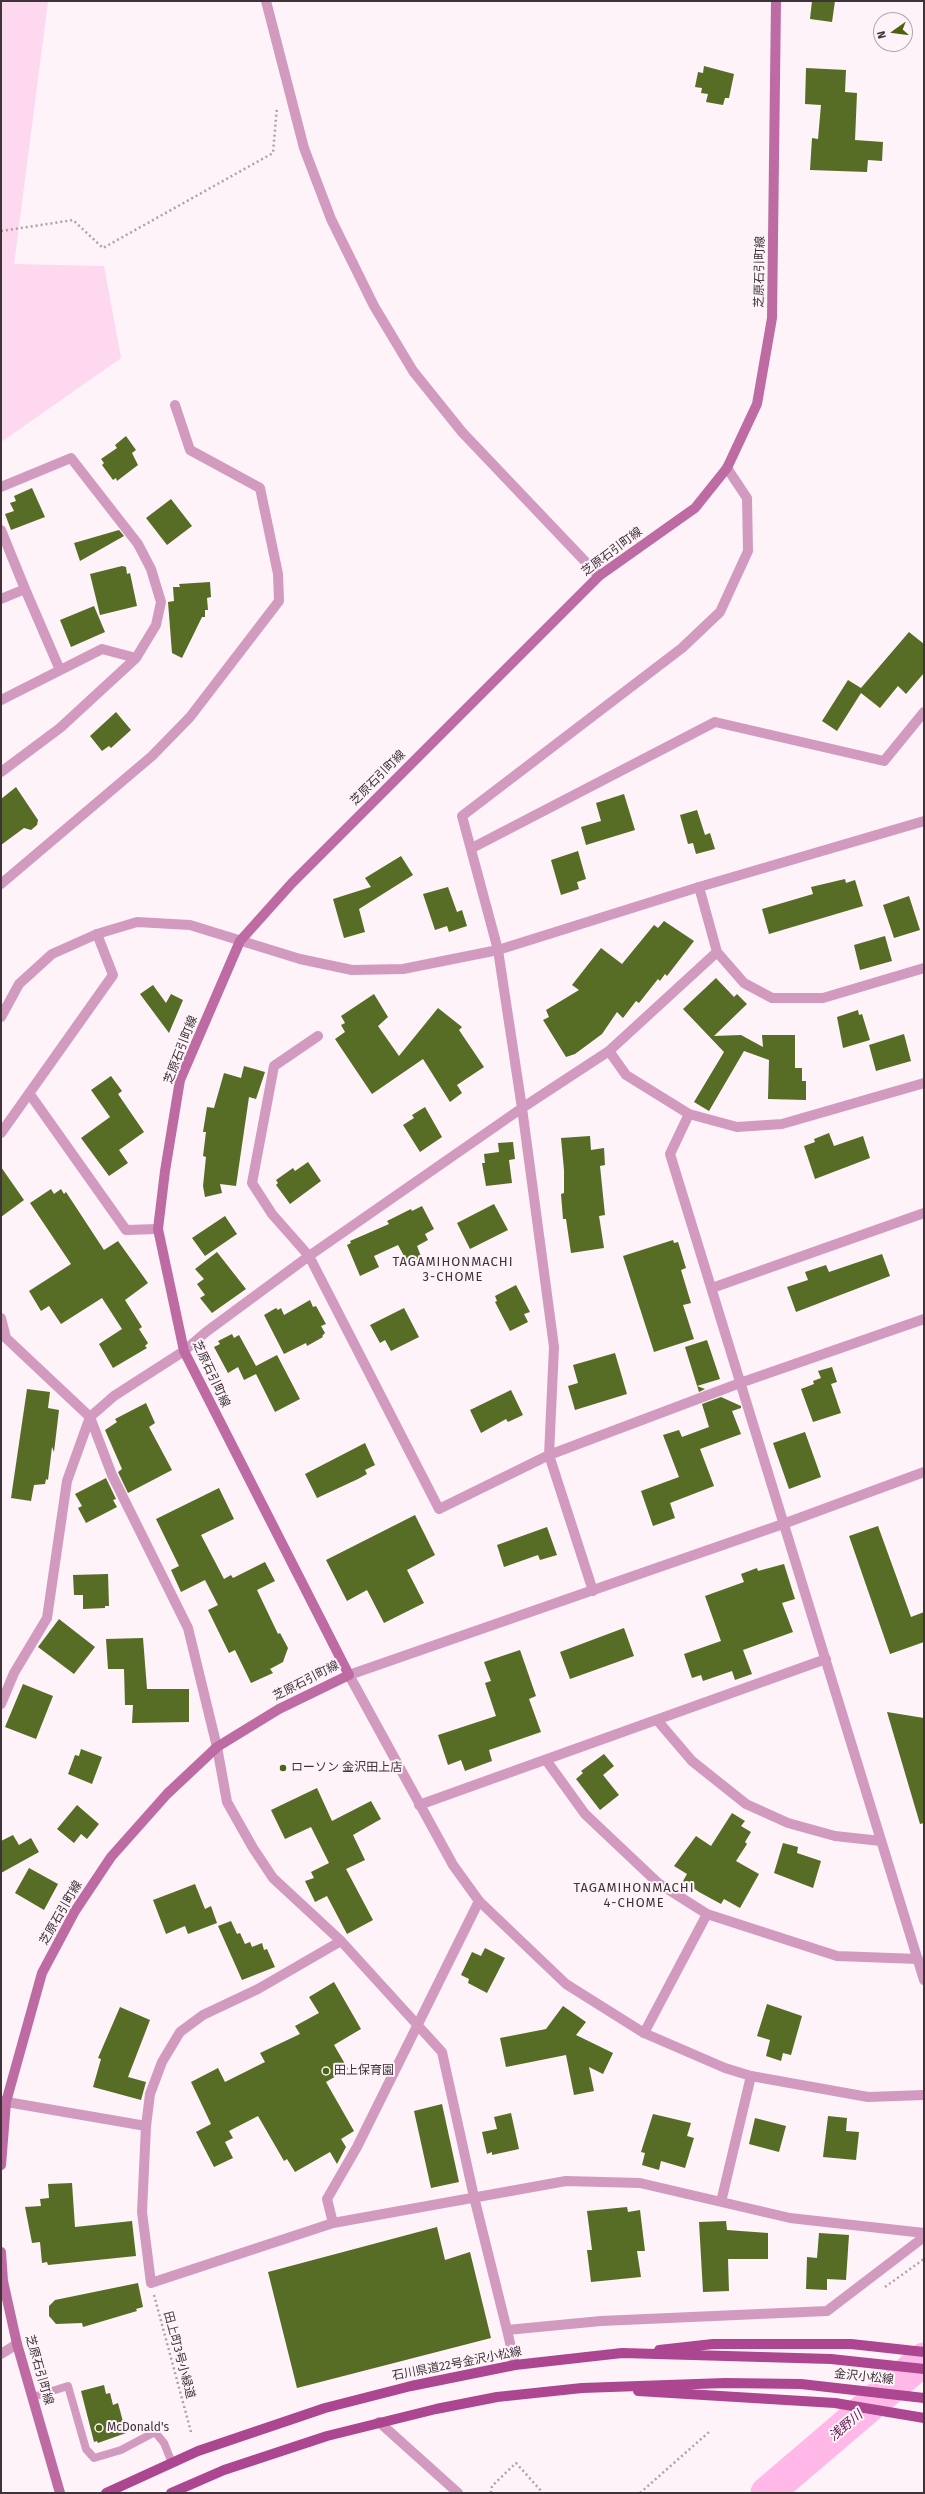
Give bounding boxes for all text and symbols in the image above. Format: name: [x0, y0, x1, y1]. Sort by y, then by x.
north arrow: [873, 12, 913, 52]
text: N: [875, 30, 889, 40]
street label: 芝原石引町線: [752, 236, 768, 308]
street label: 芝原石引町線: [579, 525, 645, 579]
street label: 芝原石引町線: [347, 747, 409, 809]
street label: 芝原石引町線: [161, 1014, 201, 1086]
district label: TAGAMIHONMACHI 3-CHOME: [392, 1254, 514, 1285]
street label: 芝原石引町線: [189, 1338, 233, 1410]
street label: 芝原石引町線: [271, 1658, 341, 1704]
place label: ローソン 金沢田上店: [291, 1761, 402, 1775]
marker: ローソン 金沢田上店: [278, 1763, 288, 1773]
street label: 芝原石引町線: [37, 1878, 85, 1948]
district label: TAGAMIHONMACHI 4-CHOME: [573, 1880, 695, 1911]
place label: 田上保育園: [334, 2064, 394, 2078]
marker: 田上保育園: [321, 2066, 331, 2076]
street label: 田上町3号小緑道: [160, 2310, 198, 2400]
street label: 芝原石引町線: [22, 2333, 56, 2407]
street label: 石川県道22号金沢小松線: [391, 2344, 523, 2384]
street label: 金沢小松線: [833, 2367, 895, 2387]
water label: 浅野川: [826, 2407, 866, 2445]
place label: McDonald's: [107, 2421, 169, 2435]
marker: McDonald's: [94, 2423, 104, 2433]

